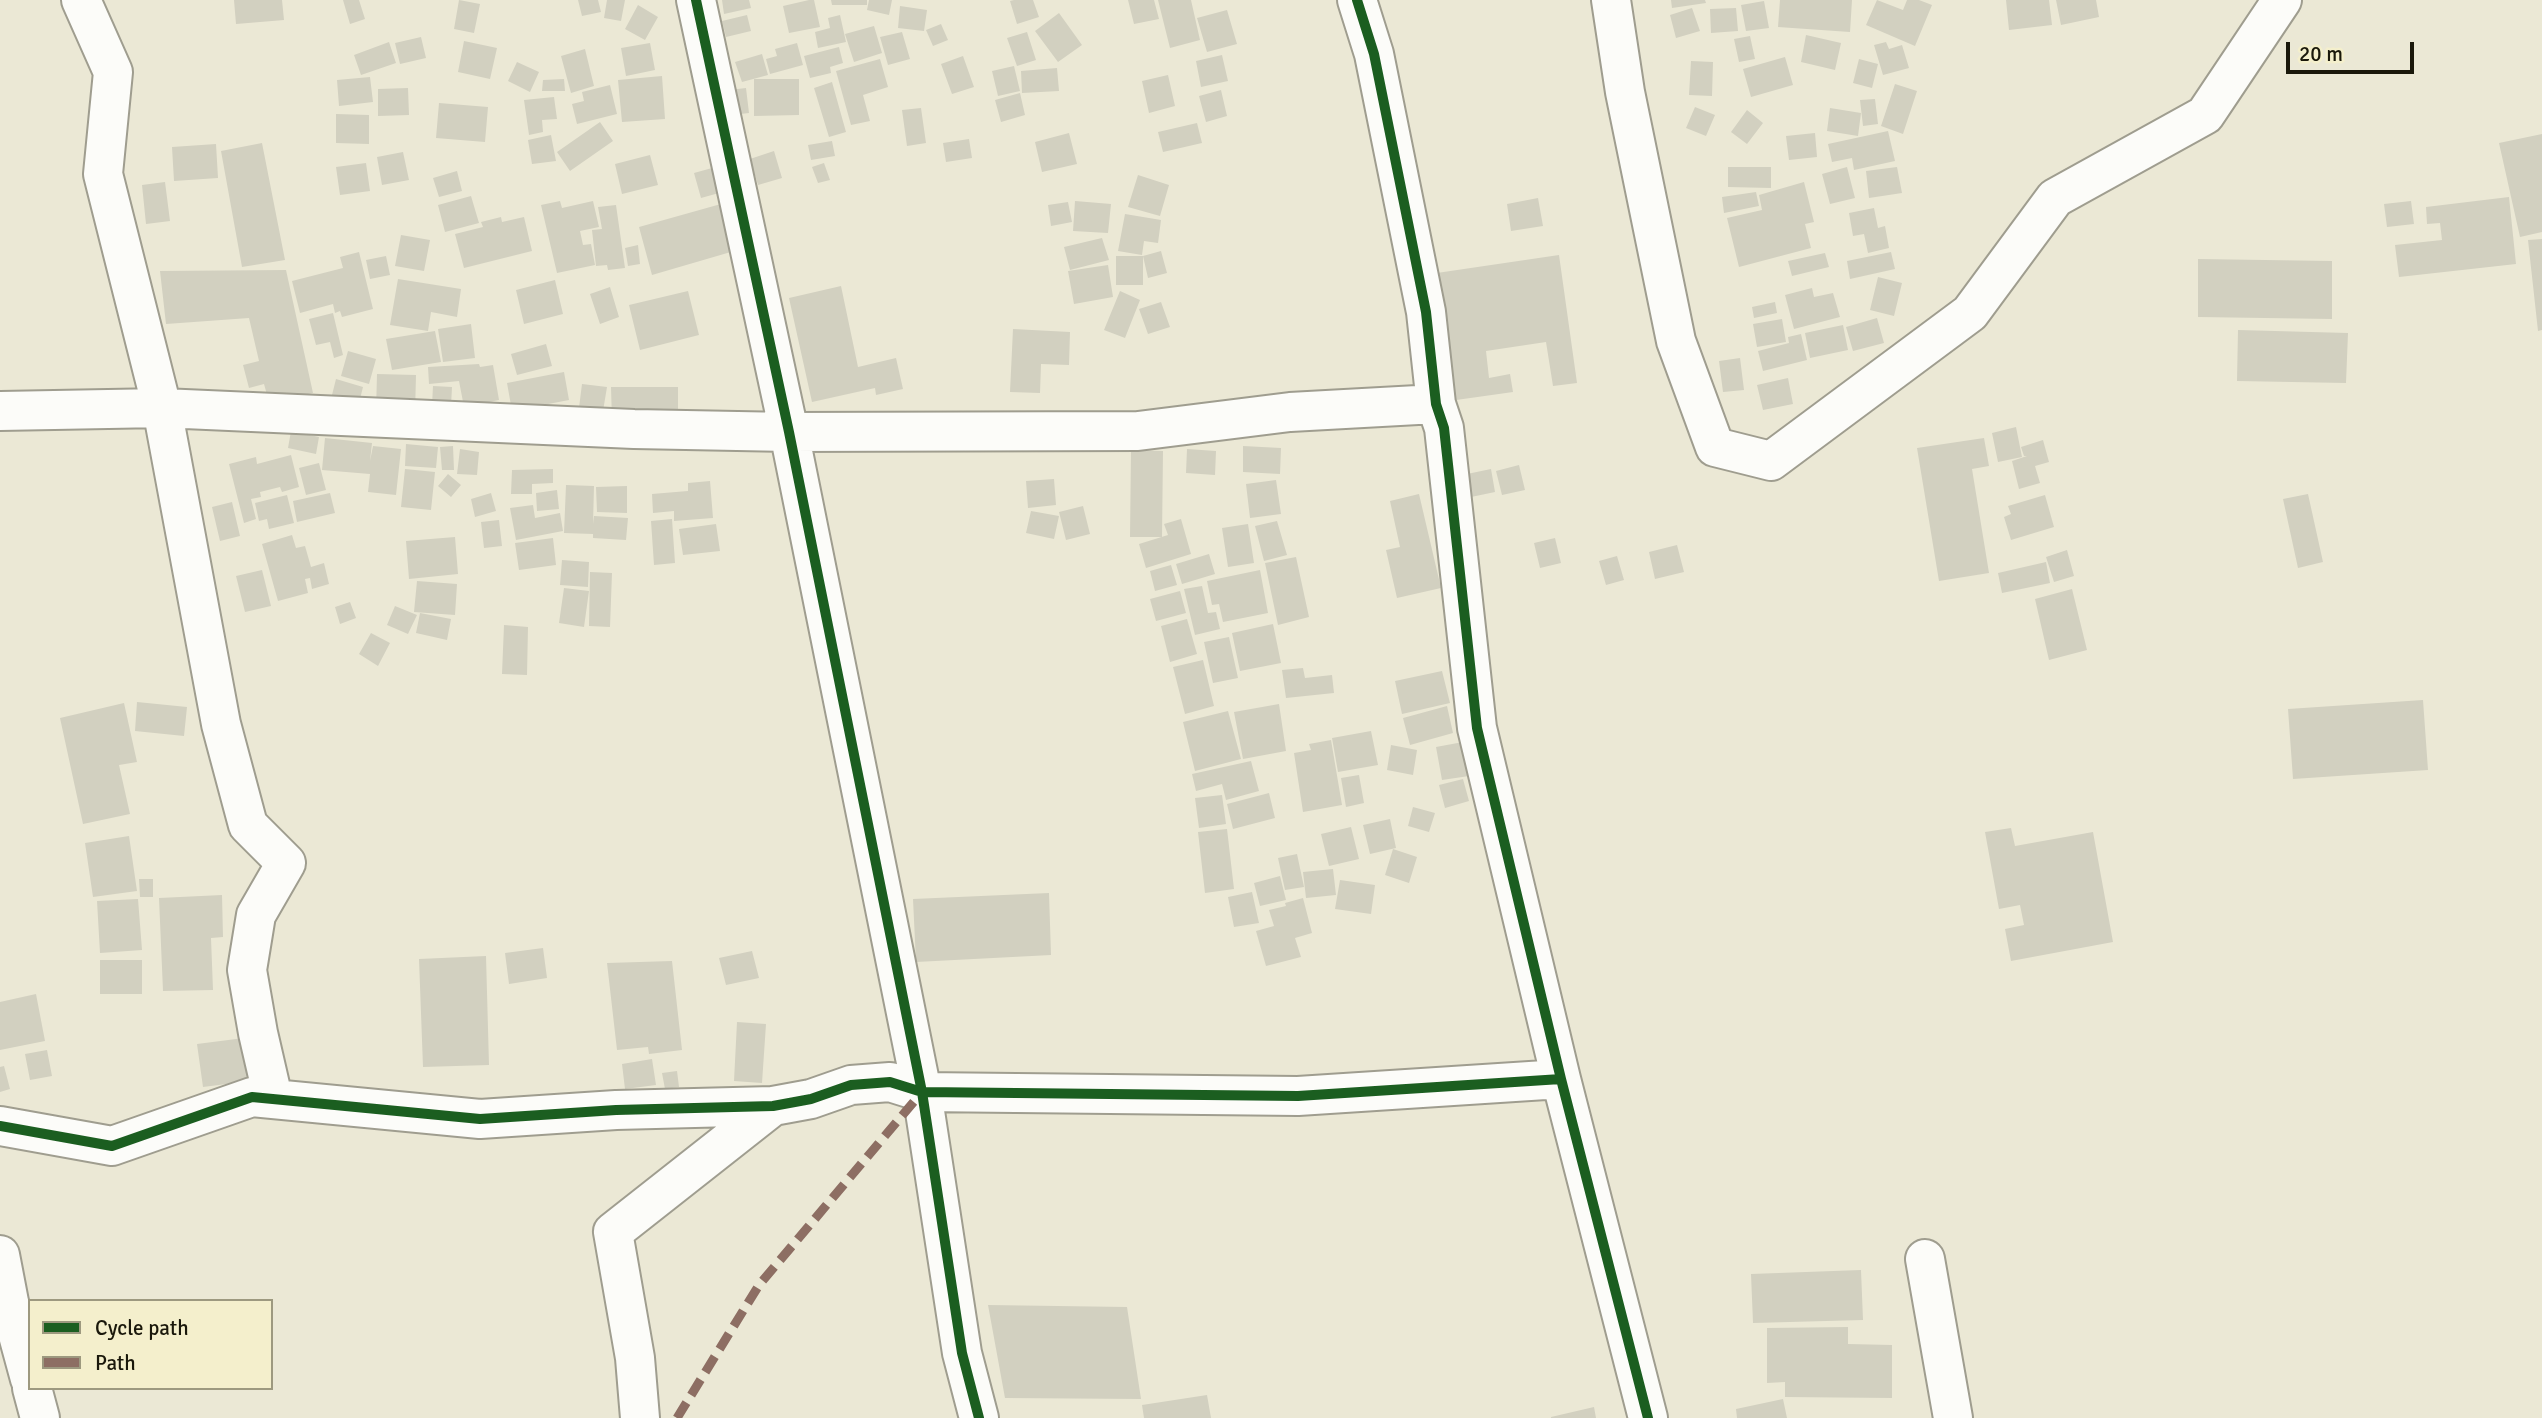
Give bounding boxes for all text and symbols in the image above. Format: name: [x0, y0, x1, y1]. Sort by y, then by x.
scale bar: [2290, 28, 2418, 72]
text: 20 m: [2299, 41, 2343, 67]
legend: [28, 1299, 273, 1390]
text: Cycle path: [95, 1315, 189, 1341]
text: Path: [95, 1350, 136, 1376]

